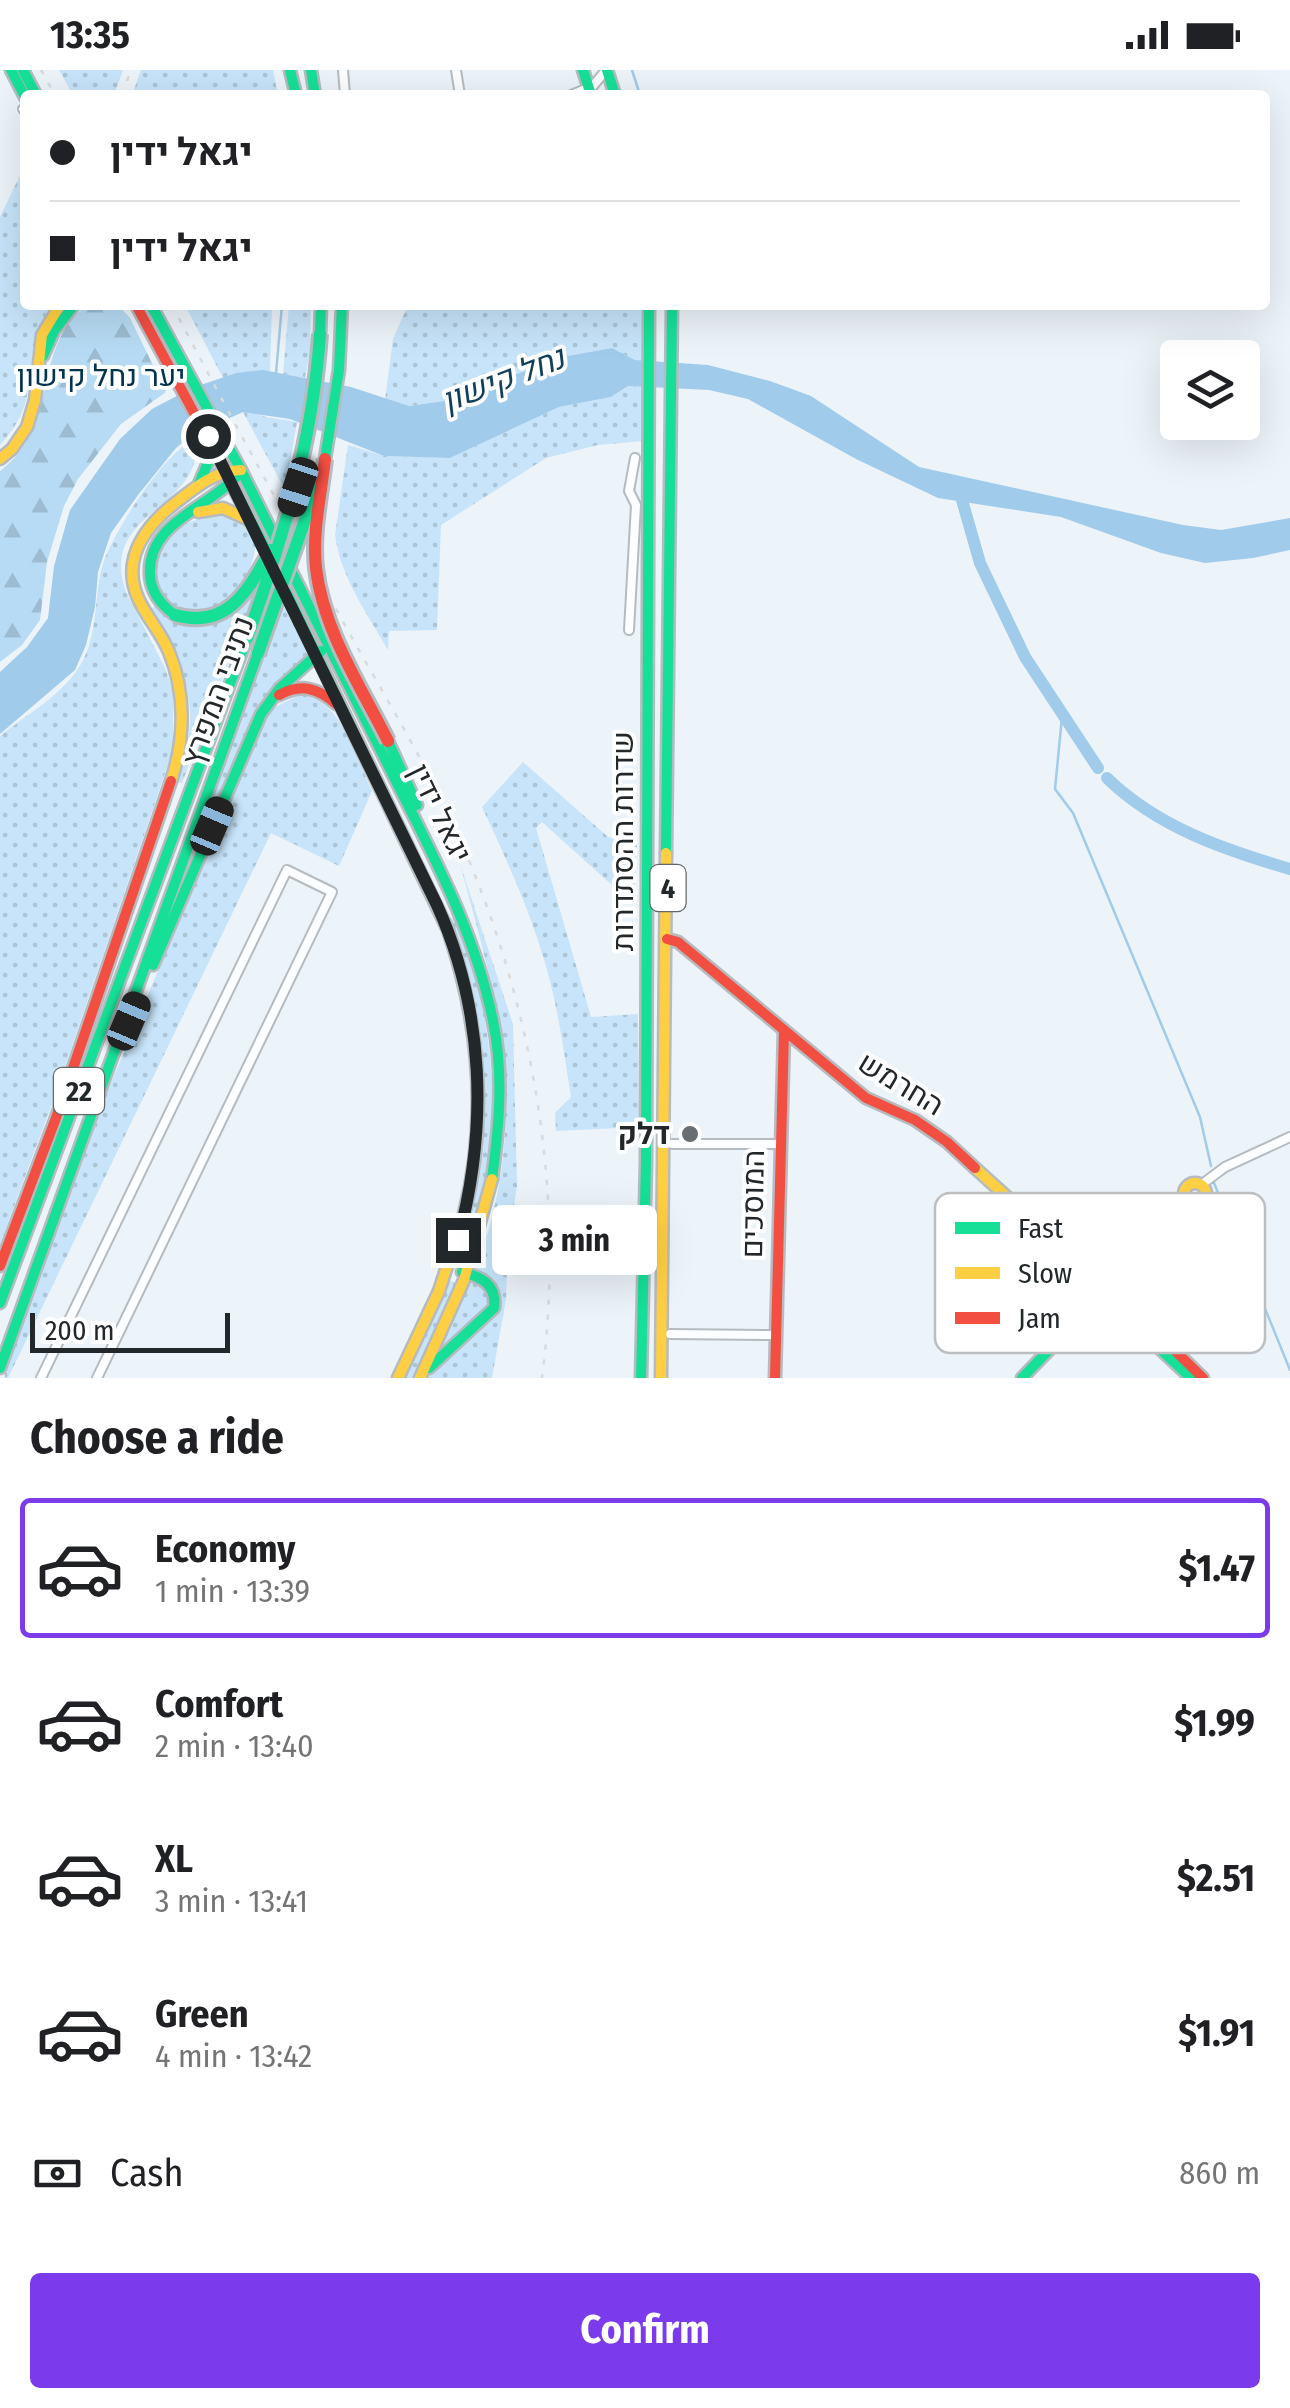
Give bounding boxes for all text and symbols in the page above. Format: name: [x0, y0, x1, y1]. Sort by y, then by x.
text: 13:35: [50, 12, 130, 58]
text: יגאל ידין: [110, 129, 253, 175]
text: יגאל ידין: [110, 225, 253, 271]
water label: נחל קישון: [436, 337, 572, 420]
map controls: [1160, 340, 1260, 440]
button: layers: [1160, 340, 1260, 440]
park label: יער נחל קישון: [17, 358, 185, 394]
route start: [186, 414, 231, 459]
car: [274, 454, 322, 520]
street label: נתיבי המפרץ: [174, 611, 262, 771]
street label: שדרות ההסתדרות: [605, 731, 641, 951]
street label: יגאל ידין: [401, 758, 479, 868]
car: [186, 793, 238, 859]
road number: 4: [650, 865, 686, 911]
car: [103, 988, 155, 1054]
street label: החרמש: [852, 1045, 950, 1123]
road number: 22: [54, 1068, 104, 1114]
place label: דלק: [617, 1116, 670, 1152]
marker: דלק: [679, 1123, 701, 1145]
street label: המוסכים: [734, 1149, 772, 1259]
legend: [935, 1193, 1265, 1353]
callout: 3 min: [493, 1205, 658, 1275]
text: Fast: [1018, 1212, 1064, 1245]
route end: [436, 1218, 481, 1263]
text: 3 min: [539, 1221, 610, 1259]
text: Slow: [1018, 1257, 1072, 1290]
text: Jam: [1018, 1302, 1061, 1335]
scale bar: [30, 1308, 230, 1352]
text: 200 m: [45, 1314, 115, 1347]
text: Choose a ride: [30, 1411, 284, 1465]
icon: car: [35, 1523, 125, 1613]
text: Economy: [155, 1526, 295, 1572]
text: $1.47: [1179, 1545, 1255, 1591]
text: 1 min · 13:39: [155, 1572, 310, 1610]
icon: car: [35, 1678, 125, 1768]
text: Comfort: [155, 1681, 283, 1727]
text: $1.99: [1174, 1700, 1255, 1746]
text: 2 min · 13:40: [155, 1727, 314, 1765]
icon: car: [35, 1833, 125, 1923]
text: XL: [155, 1836, 193, 1882]
text: $2.51: [1177, 1855, 1255, 1901]
text: 3 min · 13:41: [155, 1882, 308, 1920]
icon: car: [35, 1988, 125, 2078]
text: Green: [155, 1991, 249, 2037]
text: $1.91: [1178, 2010, 1255, 2056]
text: 4 min · 13:42: [155, 2037, 312, 2075]
icon: cash: [30, 2146, 85, 2201]
text: Cash: [110, 2150, 184, 2196]
text: 860 m: [1179, 2154, 1260, 2192]
button: Confirm: [30, 2273, 1260, 2388]

